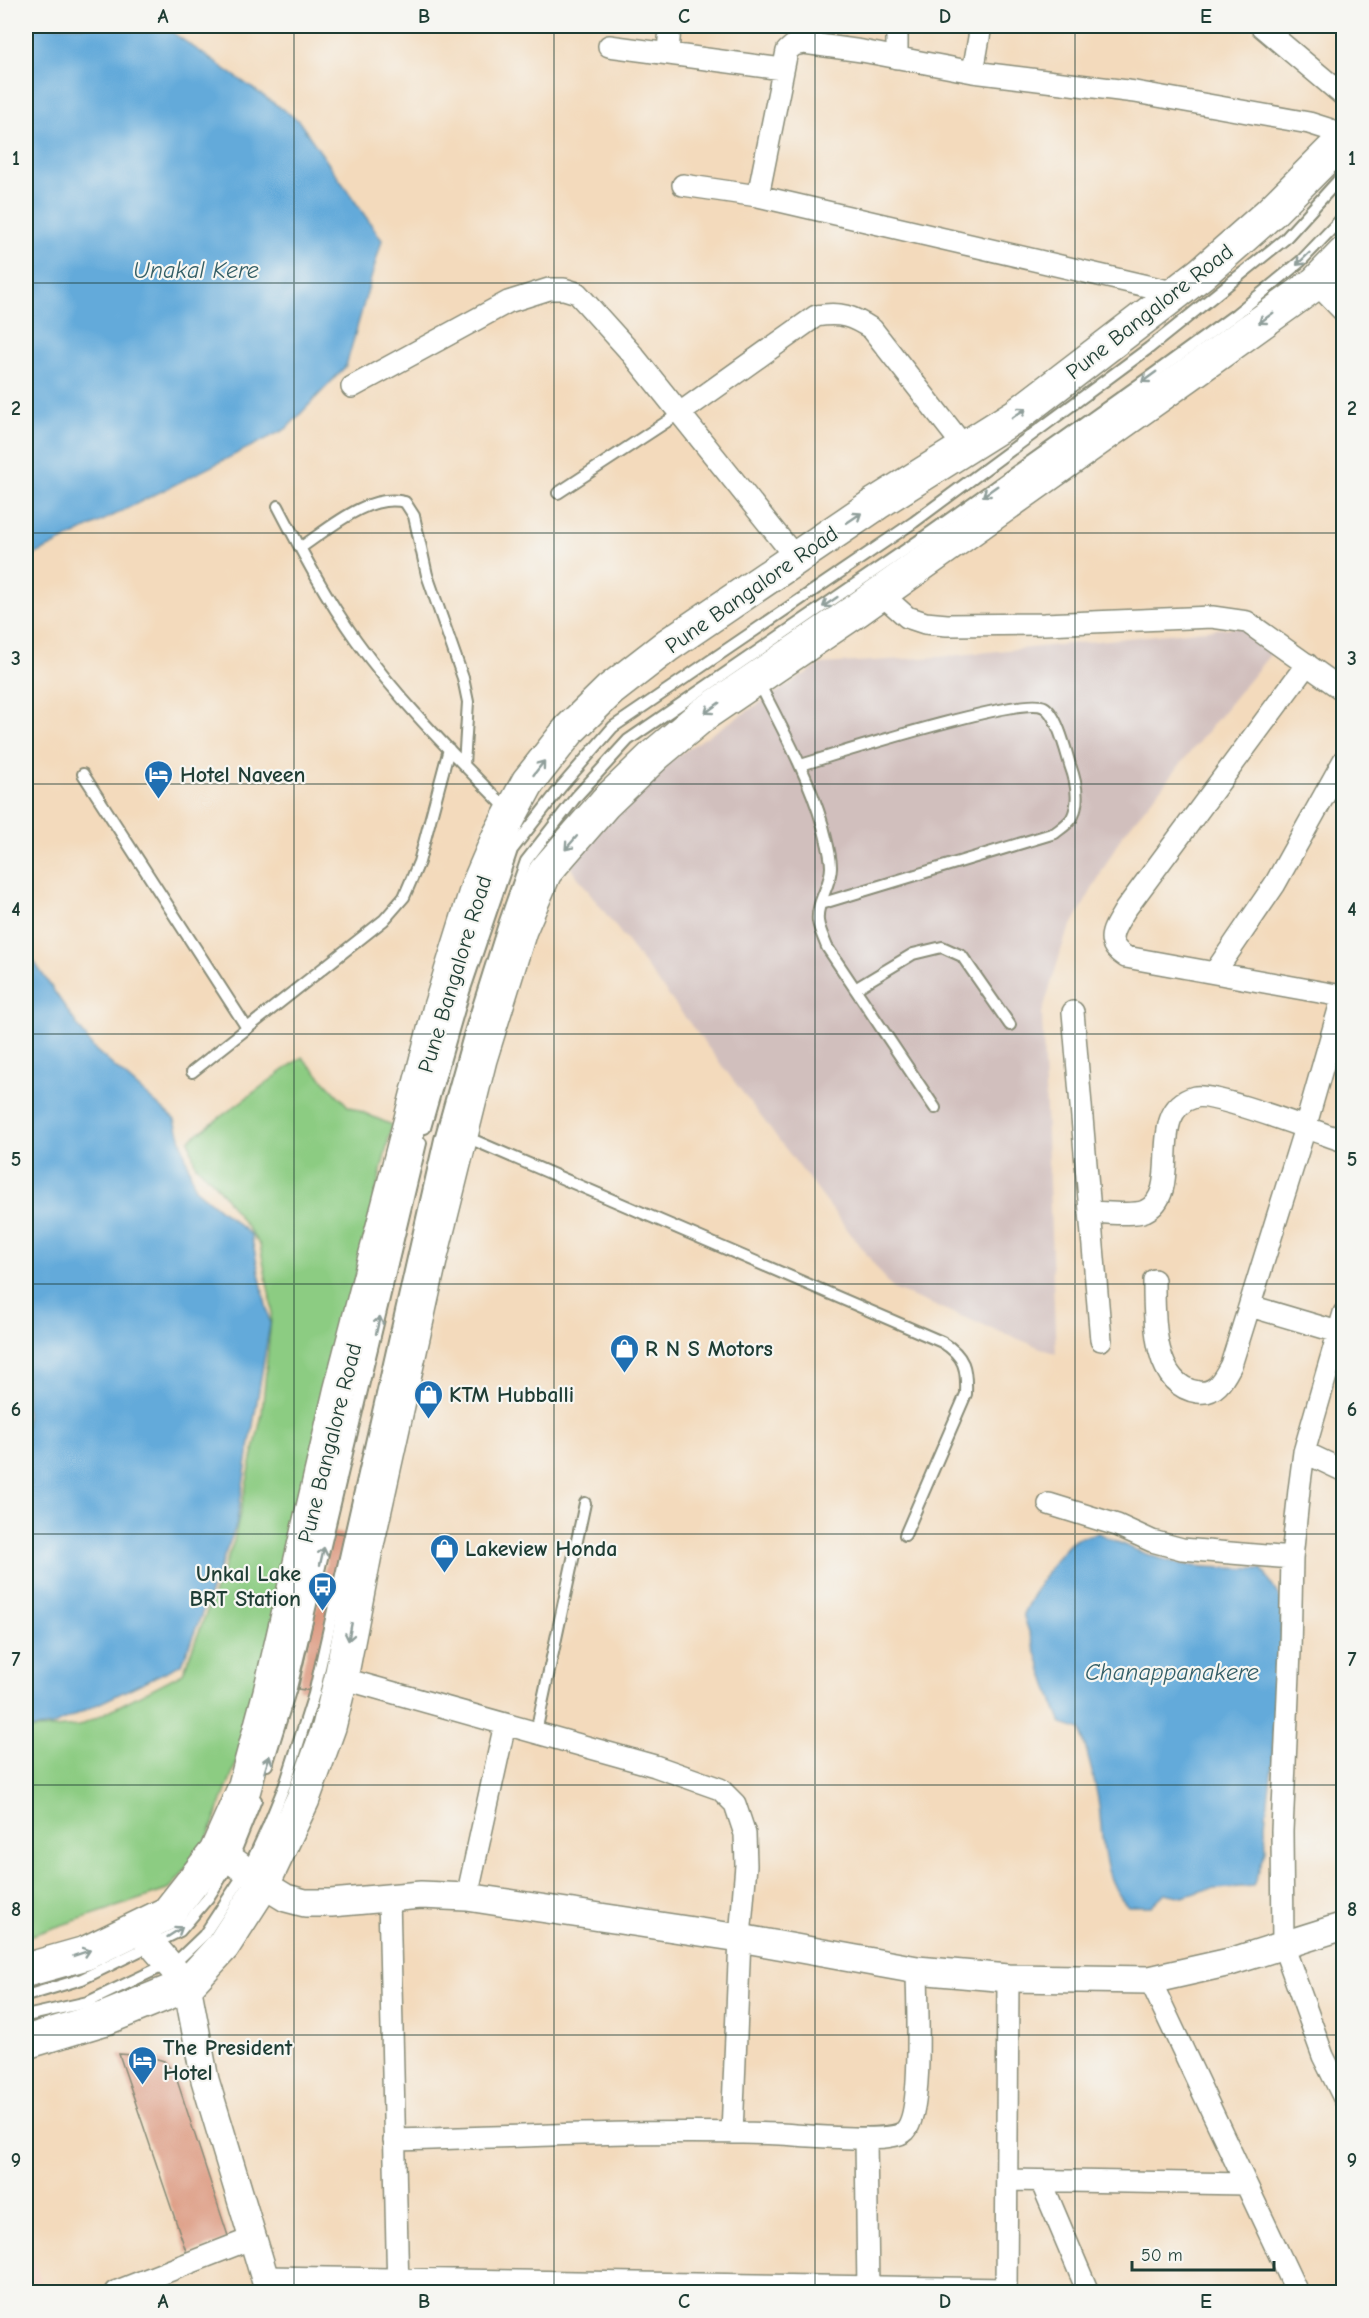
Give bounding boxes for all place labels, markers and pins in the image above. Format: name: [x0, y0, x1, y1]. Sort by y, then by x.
hotel icon: Hotel Naveen: [143, 758, 175, 800]
place label: Hotel Naveen: [180, 762, 306, 788]
shop icon: R N S Motors: [608, 1332, 640, 1374]
place label: R N S Motors: [645, 1336, 773, 1362]
shop icon: KTM Hubballi: [412, 1378, 444, 1420]
place label: KTM Hubballi: [449, 1382, 574, 1408]
shop icon: Lakeview Honda: [428, 1532, 460, 1574]
place label: Lakeview Honda: [465, 1536, 617, 1562]
place label: Unkal Lake BRT Station: [190, 1561, 301, 1612]
bus stop icon: Unkal Lake BRT Station: [306, 1570, 338, 1612]
place label: The President Hotel: [163, 2035, 293, 2086]
hotel icon: The President Hotel: [126, 2044, 158, 2086]

